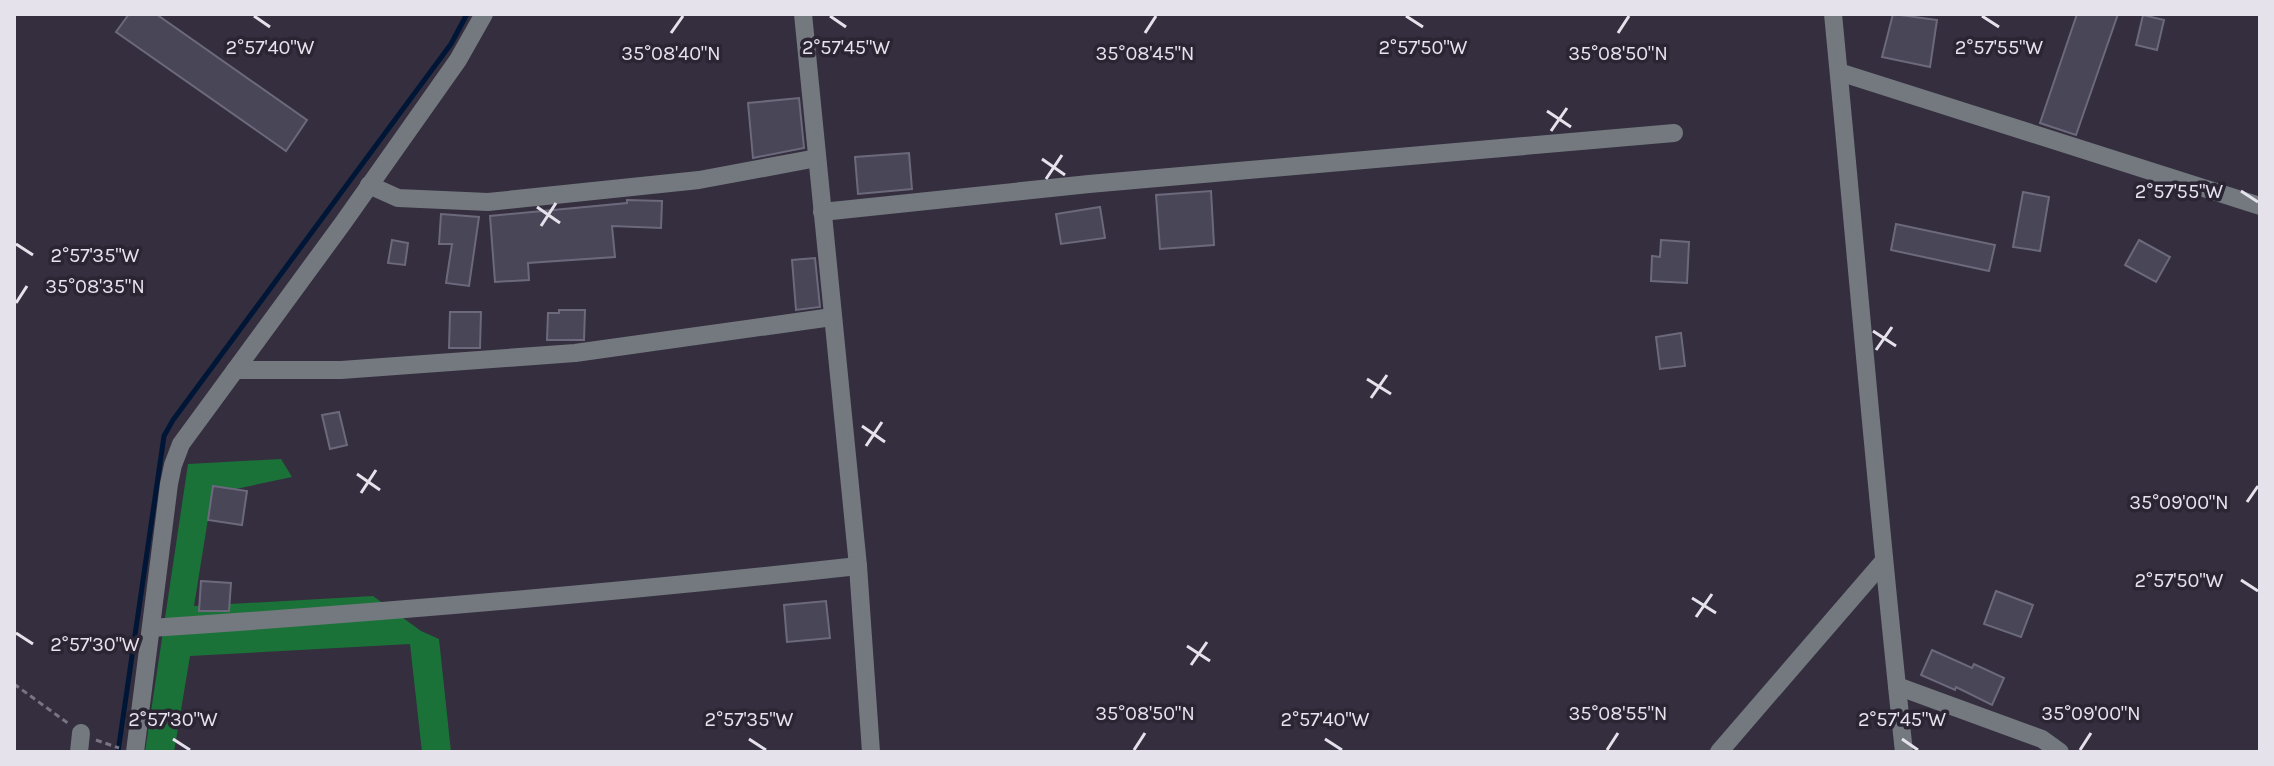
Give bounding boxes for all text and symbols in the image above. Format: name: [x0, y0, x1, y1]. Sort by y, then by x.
text: 2°57'40"W: [226, 36, 315, 59]
text: 2°57'45"W: [802, 36, 890, 59]
text: 2°57'50"W: [1379, 36, 1468, 59]
text: 2°57'55"W: [1955, 36, 2043, 59]
text: 35°08'40"N: [621, 42, 721, 65]
text: 35°08'45"N: [1095, 42, 1195, 65]
text: 35°08'50"N: [1568, 42, 1668, 65]
text: 2°57'55"W: [2135, 180, 2223, 203]
text: 2°57'35"W: [51, 244, 140, 267]
text: 35°08'35"N: [45, 275, 145, 298]
text: 35°09'00"N: [2129, 491, 2229, 514]
text: 2°57'50"W: [2135, 569, 2224, 592]
text: 2°57'30"W: [50, 633, 140, 656]
text: 35°08'50"N: [1095, 702, 1195, 725]
text: 35°08'55"N: [1568, 702, 1668, 725]
text: 35°09'00"N: [2041, 702, 2141, 725]
text: 2°57'30"W: [128, 708, 218, 731]
text: 2°57'35"W: [705, 708, 794, 731]
text: 2°57'40"W: [1281, 708, 1370, 731]
text: 2°57'45"W: [1858, 708, 1946, 731]

